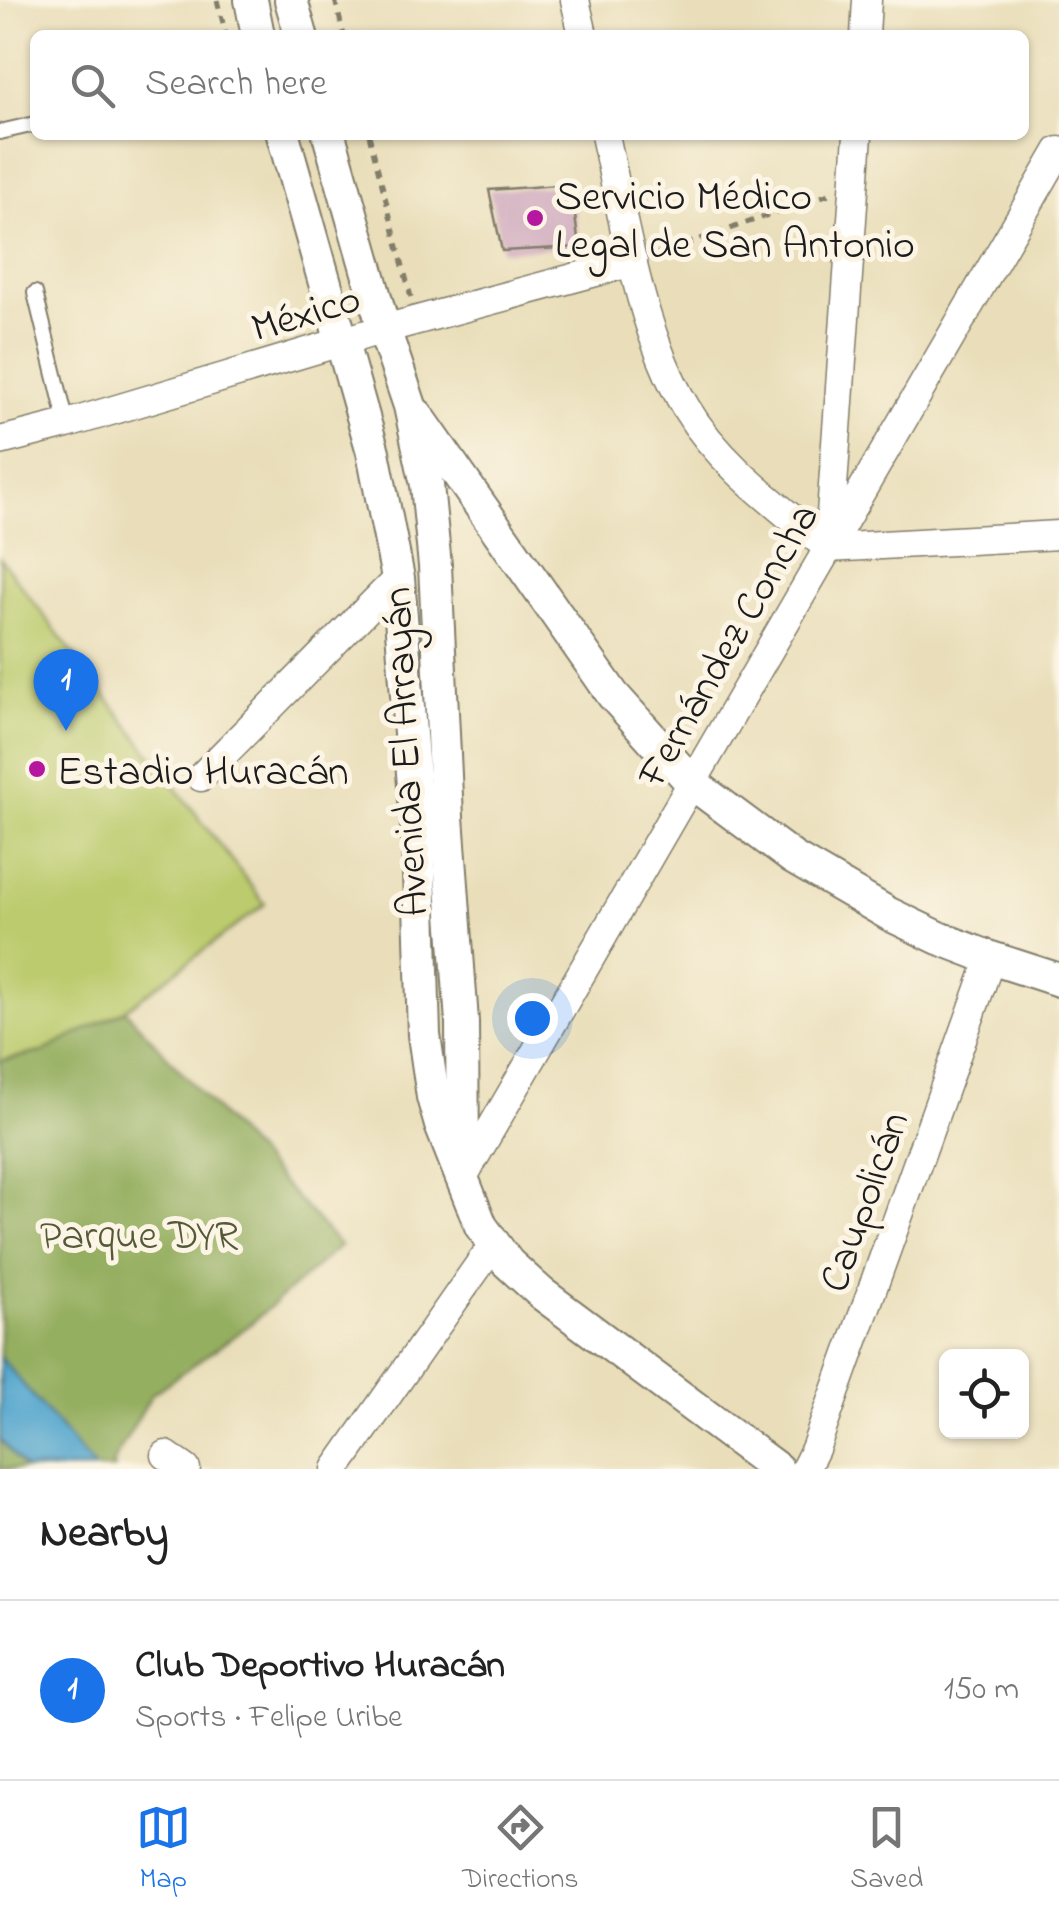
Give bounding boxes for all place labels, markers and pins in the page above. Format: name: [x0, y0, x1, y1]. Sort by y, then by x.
place label: Servicio Médico Legal de San Antonio: [555, 168, 915, 277]
marker: Servicio Médico Legal de San Antonio: [524, 207, 546, 229]
pin: 1: [34, 648, 98, 731]
place label: Estadio Huracán: [57, 743, 349, 804]
marker: Estadio Huracán: [26, 758, 48, 780]

